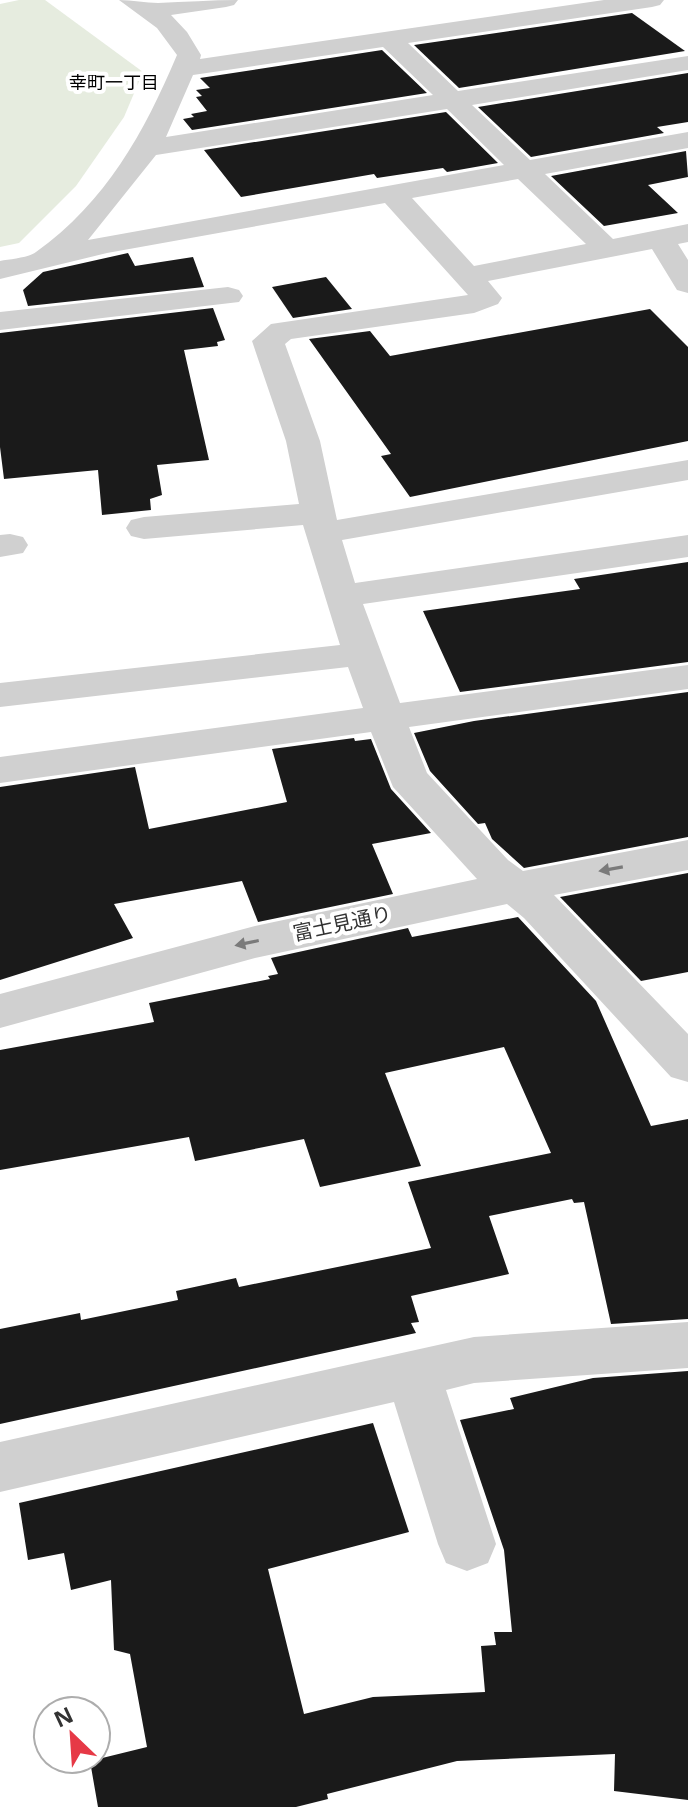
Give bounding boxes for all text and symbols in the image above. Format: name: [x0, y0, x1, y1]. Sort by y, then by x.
district label: 幸町一丁目: [69, 70, 159, 94]
one-way arrow: [598, 864, 623, 876]
street label: 富士見通り: [290, 899, 394, 947]
one-way arrow: [234, 937, 259, 950]
north arrow: [32, 1695, 112, 1775]
text: N: [49, 1699, 78, 1733]

